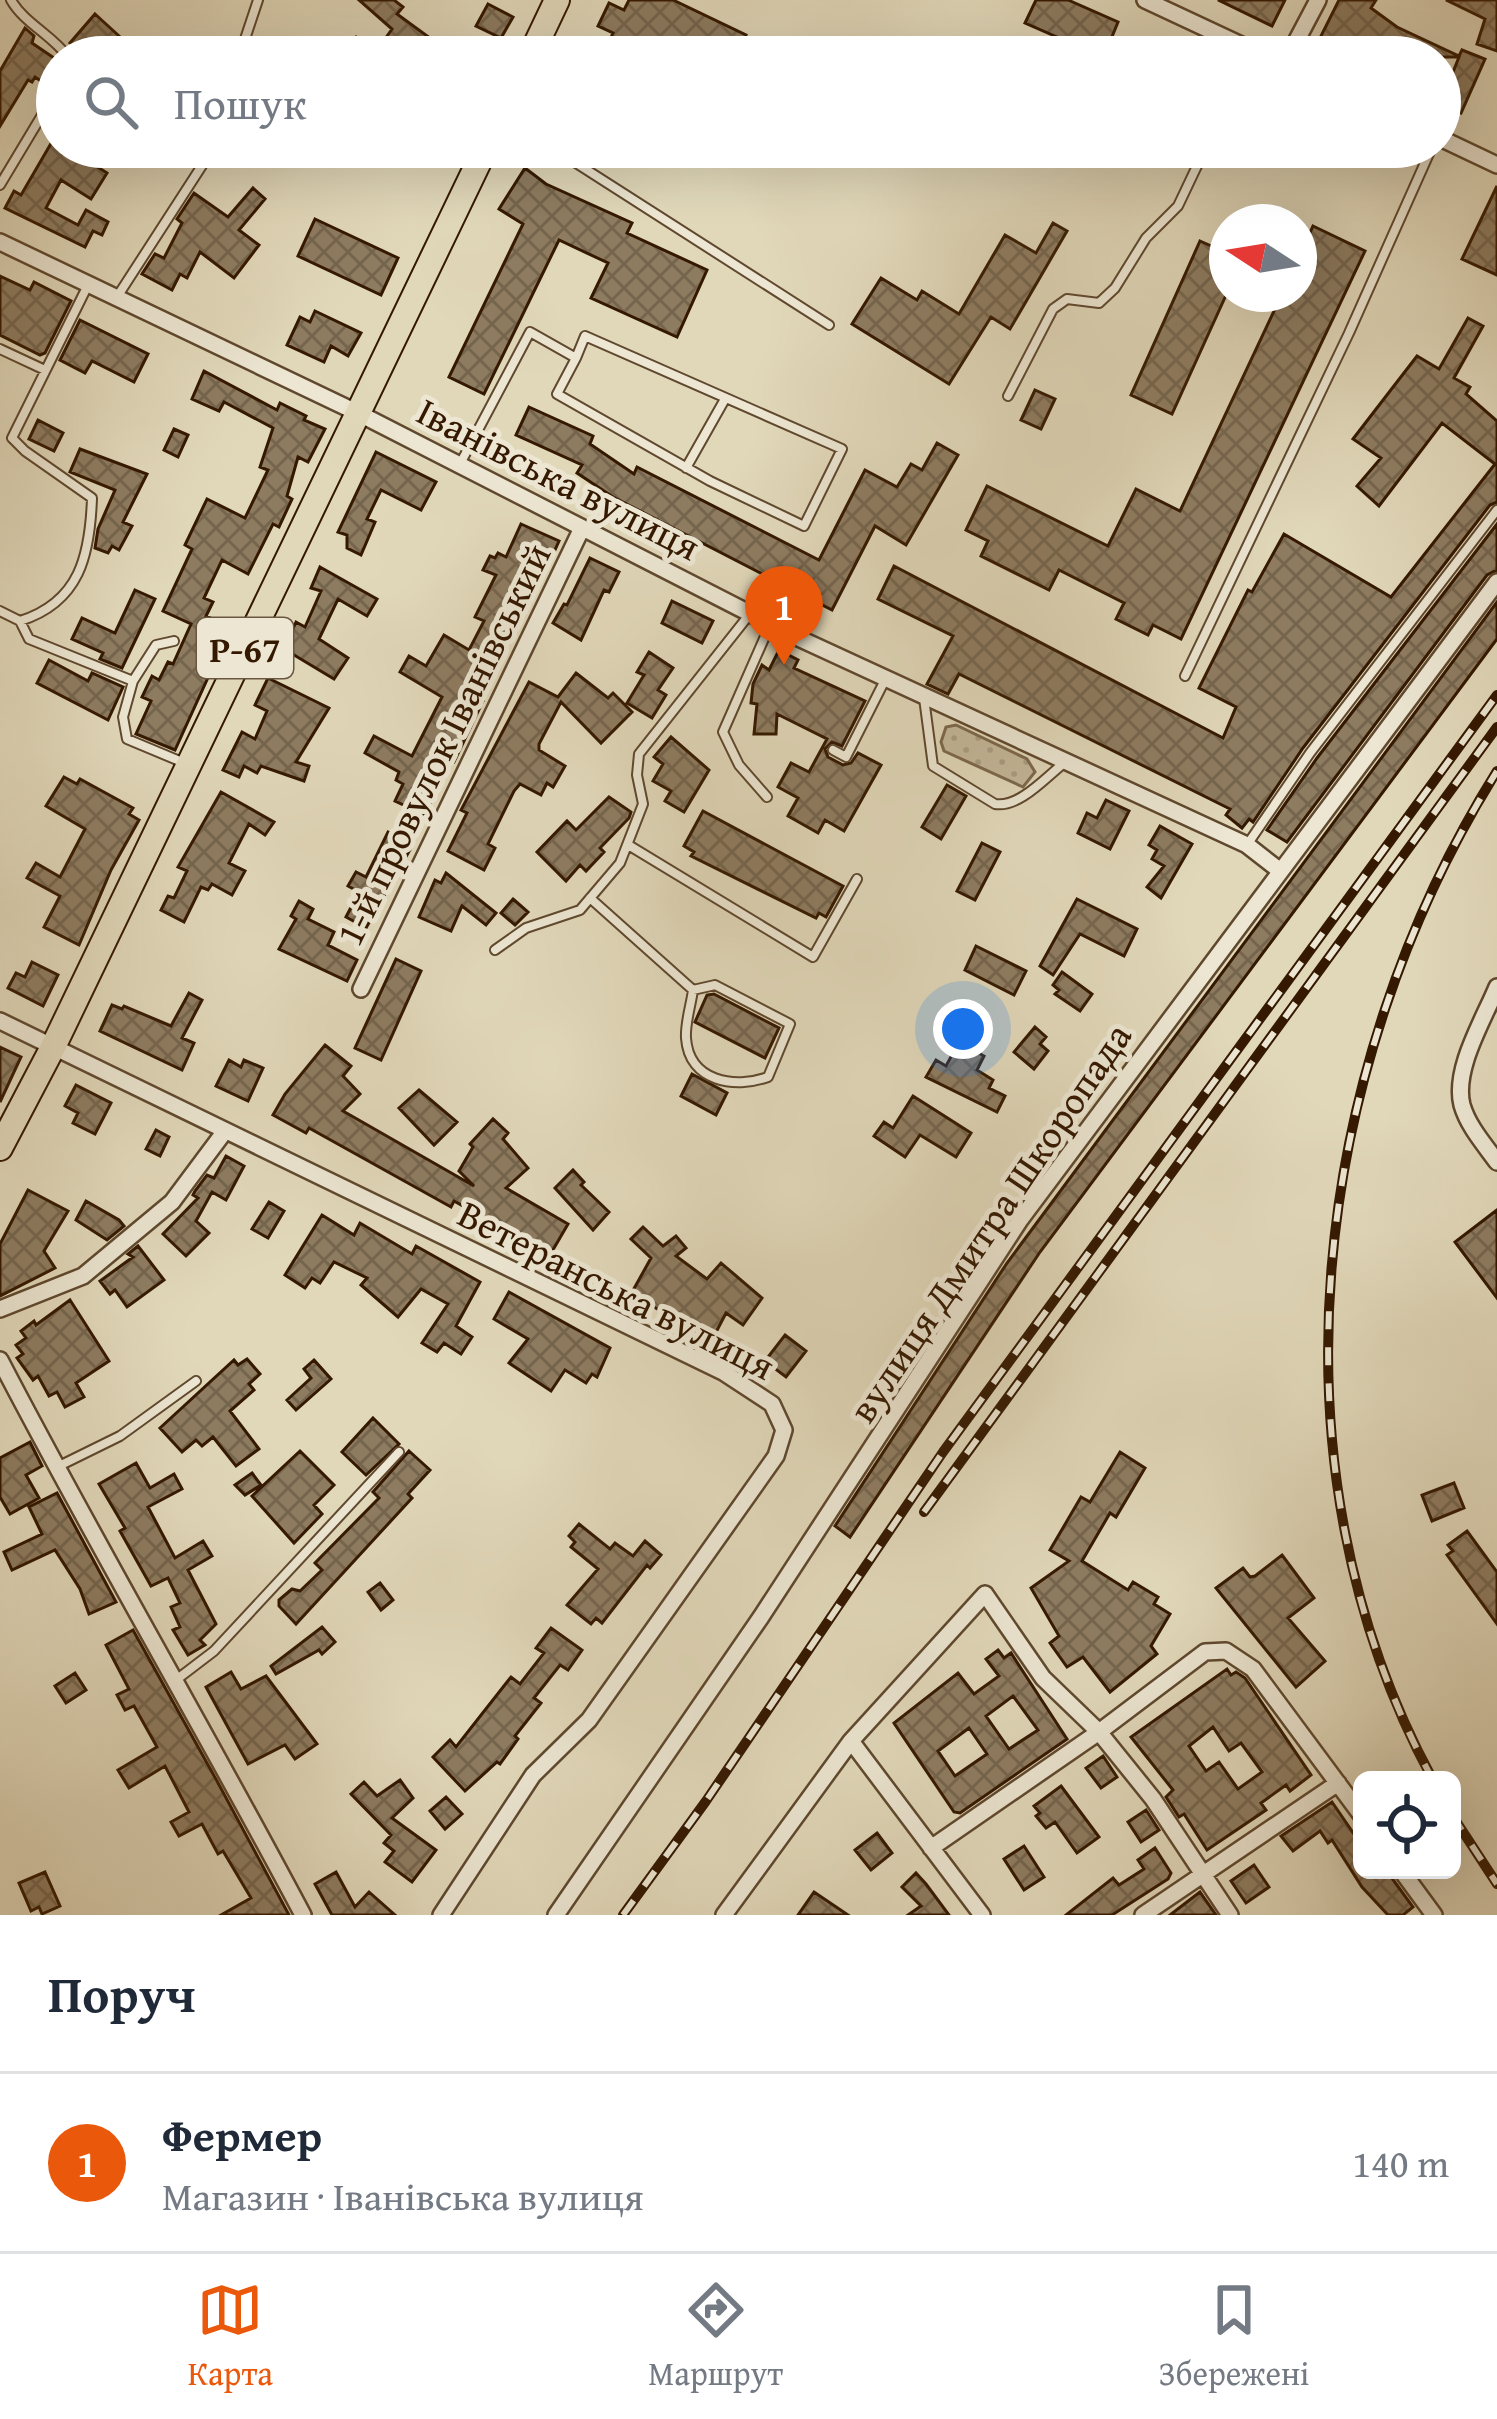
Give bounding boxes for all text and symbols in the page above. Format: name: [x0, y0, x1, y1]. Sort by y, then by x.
search box: [36, 36, 1461, 168]
icon: search: [78, 69, 144, 135]
text: Пошук: [174, 70, 307, 135]
north arrow: [1209, 204, 1317, 312]
street label: Іванівська вулиця: [408, 382, 710, 574]
street label: 1-й провулок Іванівський: [320, 533, 564, 955]
pin: 1: [745, 566, 823, 665]
road number: Р-67: [197, 618, 293, 678]
your location: [933, 999, 993, 1059]
street label: вулиця Дмитра Шкоропада: [834, 1010, 1145, 1433]
street label: Ветеранська вулиця: [449, 1184, 785, 1394]
map controls: [1353, 1771, 1461, 1879]
button: locate: [1353, 1771, 1461, 1879]
text: Поруч: [48, 1956, 195, 2031]
text: Фермер: [162, 2102, 322, 2167]
text: 1: [77, 2134, 97, 2191]
text: 140 m: [1352, 2134, 1449, 2191]
text: Магазин · Іванівська вулиця: [162, 2167, 644, 2224]
tab: Карта: [188, 2277, 273, 2397]
tab: Маршрут: [648, 2277, 783, 2397]
tab: Збережені: [1159, 2277, 1309, 2397]

